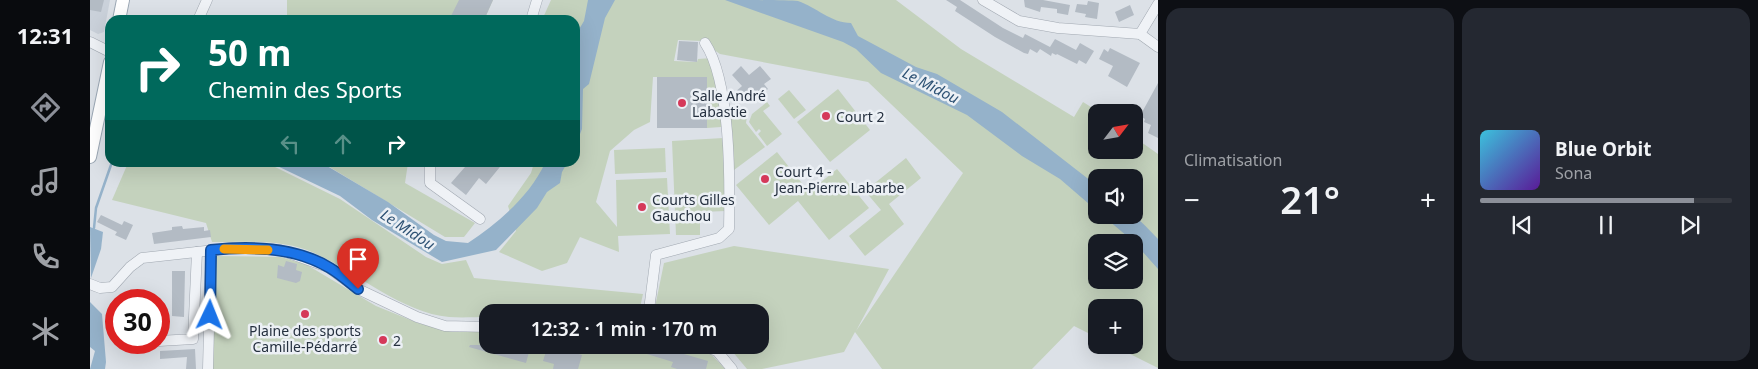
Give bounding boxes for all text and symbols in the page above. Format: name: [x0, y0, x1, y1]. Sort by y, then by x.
text: 12:31: [17, 20, 73, 50]
text: 50 m: [208, 29, 291, 76]
icon: right: [125, 35, 190, 100]
water label: Le Midou: [899, 62, 963, 108]
text: Chemin des Sports: [208, 74, 402, 104]
place label: Salle André Labastie: [692, 86, 766, 121]
icon: directions: [28, 90, 63, 125]
marker: Salle André Labastie: [676, 97, 688, 109]
north arrow: [1088, 104, 1142, 159]
map controls: [1088, 104, 1143, 354]
place label: Court 2: [836, 107, 884, 126]
marker: Court 2: [820, 110, 832, 122]
icon: left: [276, 130, 304, 158]
icon: ahead: [329, 130, 357, 158]
icon: right: [382, 130, 410, 158]
text: Blue Orbit: [1555, 136, 1651, 162]
text: Climatisation: [1184, 149, 1282, 171]
place label: Court 4 - Jean-Pierre Labarbe: [773, 162, 905, 197]
text: Sona: [1555, 162, 1592, 184]
icon: music: [28, 164, 63, 199]
button: sound: [1088, 169, 1143, 224]
marker: Court 4 - Jean-Pierre Labarbe: [759, 173, 771, 185]
text: 21°: [1280, 173, 1340, 225]
text: −: [1184, 180, 1200, 218]
text: +: [1420, 180, 1436, 218]
place label: Courts Gilles Gauchou: [652, 190, 735, 225]
marker: Courts Gilles Gauchou: [636, 201, 648, 213]
water label: Le Midou: [377, 204, 439, 254]
icon: previous: [1508, 211, 1536, 239]
icon: pause: [1592, 211, 1620, 239]
icon: next: [1676, 211, 1704, 239]
button: layers: [1088, 234, 1143, 289]
pin: [337, 238, 379, 289]
icon: phone: [28, 239, 63, 274]
icon: arrive: [344, 245, 372, 273]
position arrow: [183, 288, 235, 340]
speed limit sign: 30: [105, 289, 170, 354]
button: +: [1088, 299, 1143, 354]
marker: Plaine des sports Camille-Pédarré: [299, 308, 311, 320]
icon: climate: [28, 314, 63, 349]
text: 12:32 · 1 min · 170 m: [531, 316, 717, 342]
place label: Plaine des sports Camille-Pédarré: [249, 321, 361, 356]
place label: 2: [393, 331, 401, 350]
marker: 2: [377, 334, 389, 346]

